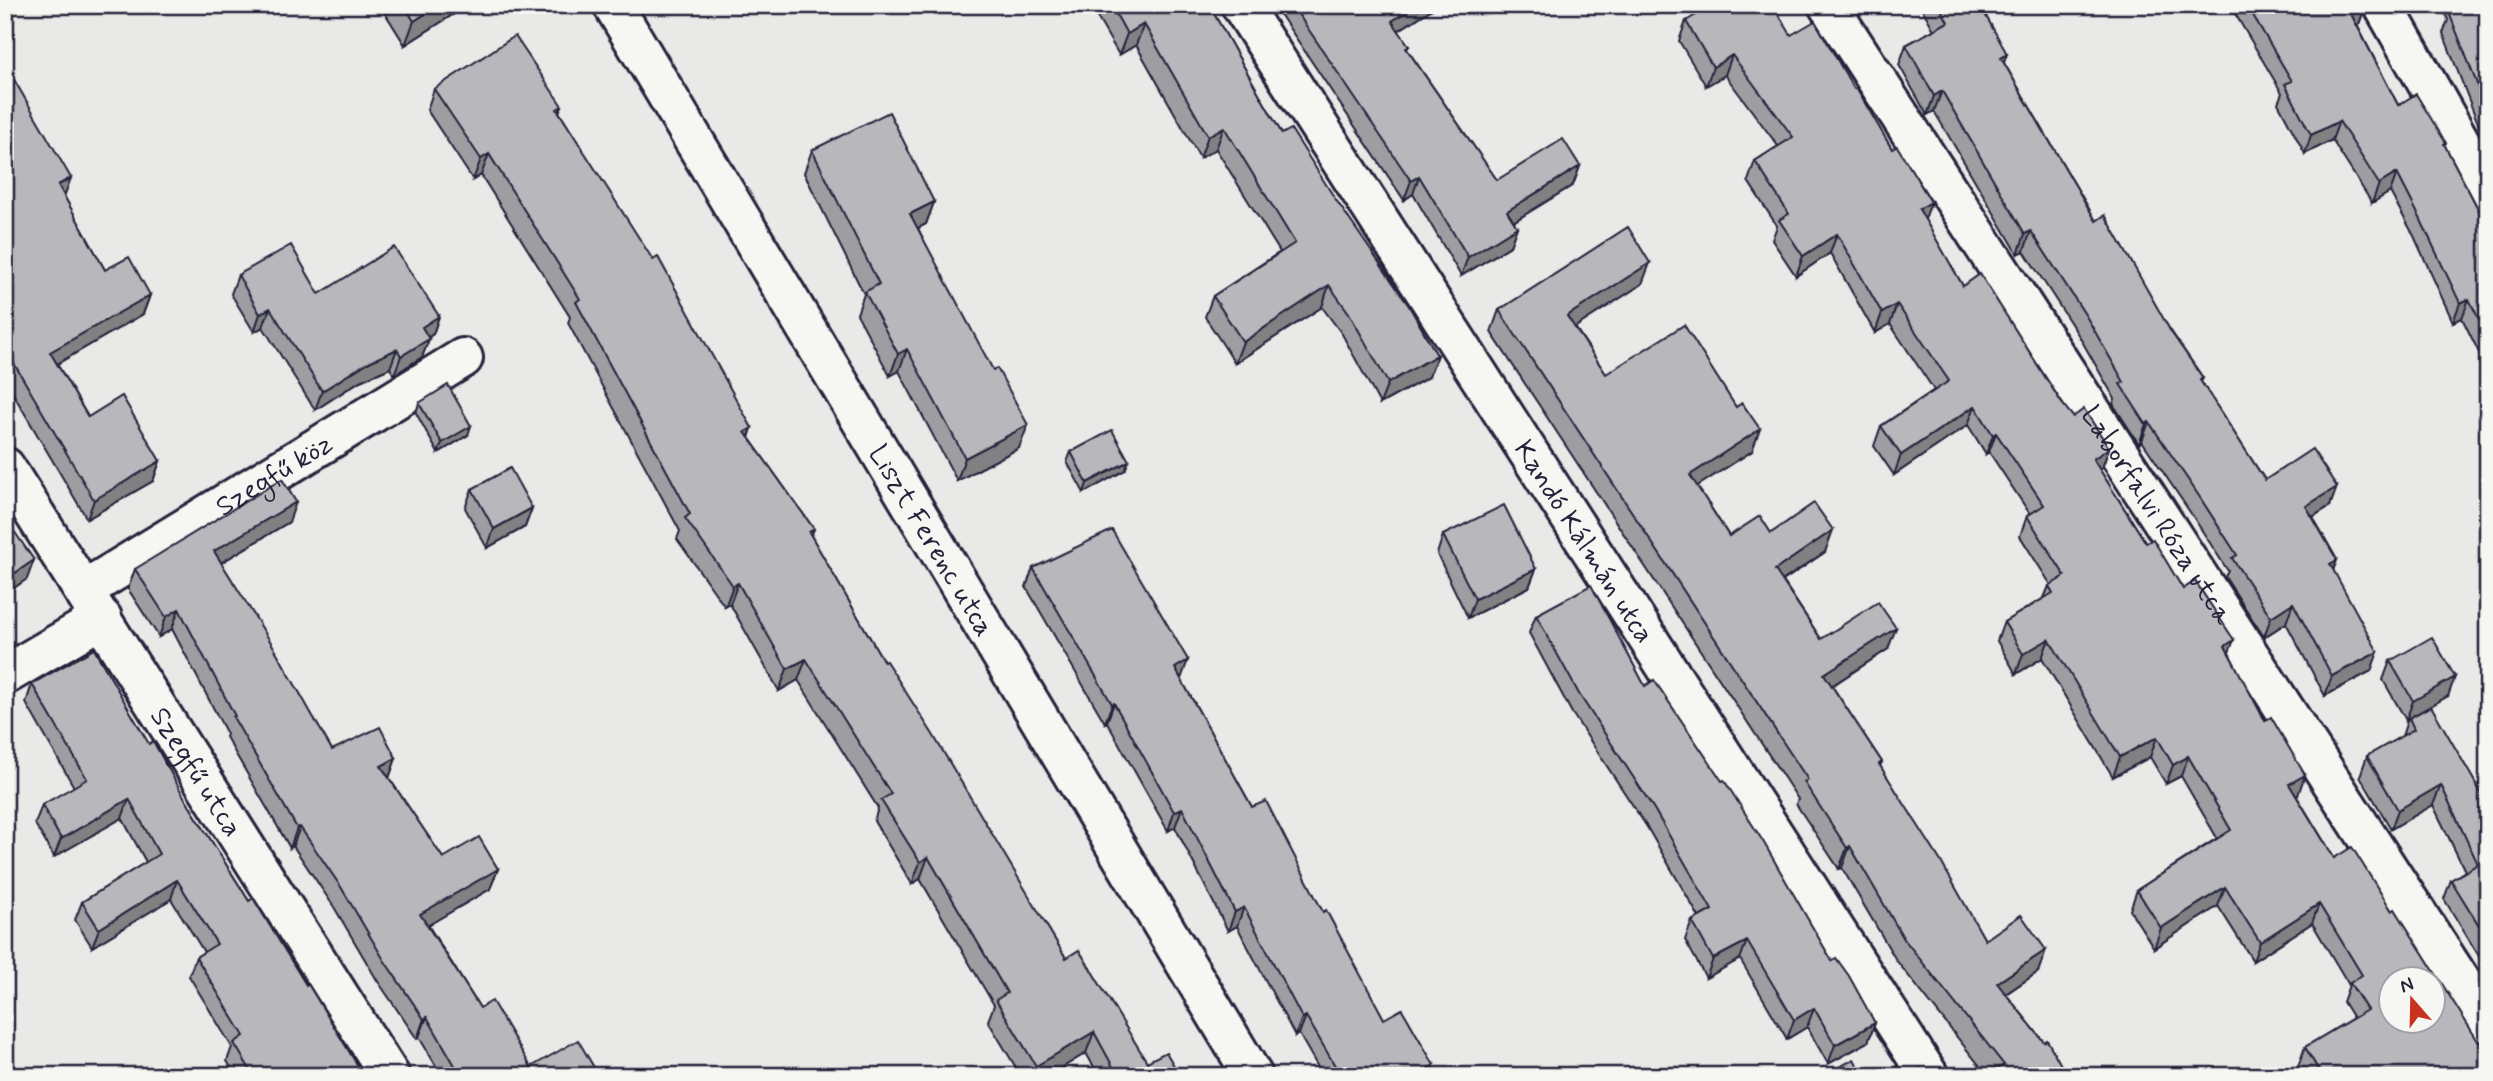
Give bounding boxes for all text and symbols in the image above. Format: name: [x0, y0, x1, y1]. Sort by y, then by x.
street label: Laborfalvi Róza utca: [2072, 399, 2241, 632]
street label: Szegfű köz: [209, 426, 340, 526]
street label: Kandó Kálmán utca: [1504, 434, 1662, 651]
street label: Liszt Ferenc utca: [859, 438, 1002, 644]
street label: Szegfű utca: [140, 701, 250, 845]
north arrow: [2378, 965, 2448, 1036]
text: N: [2396, 972, 2417, 999]

